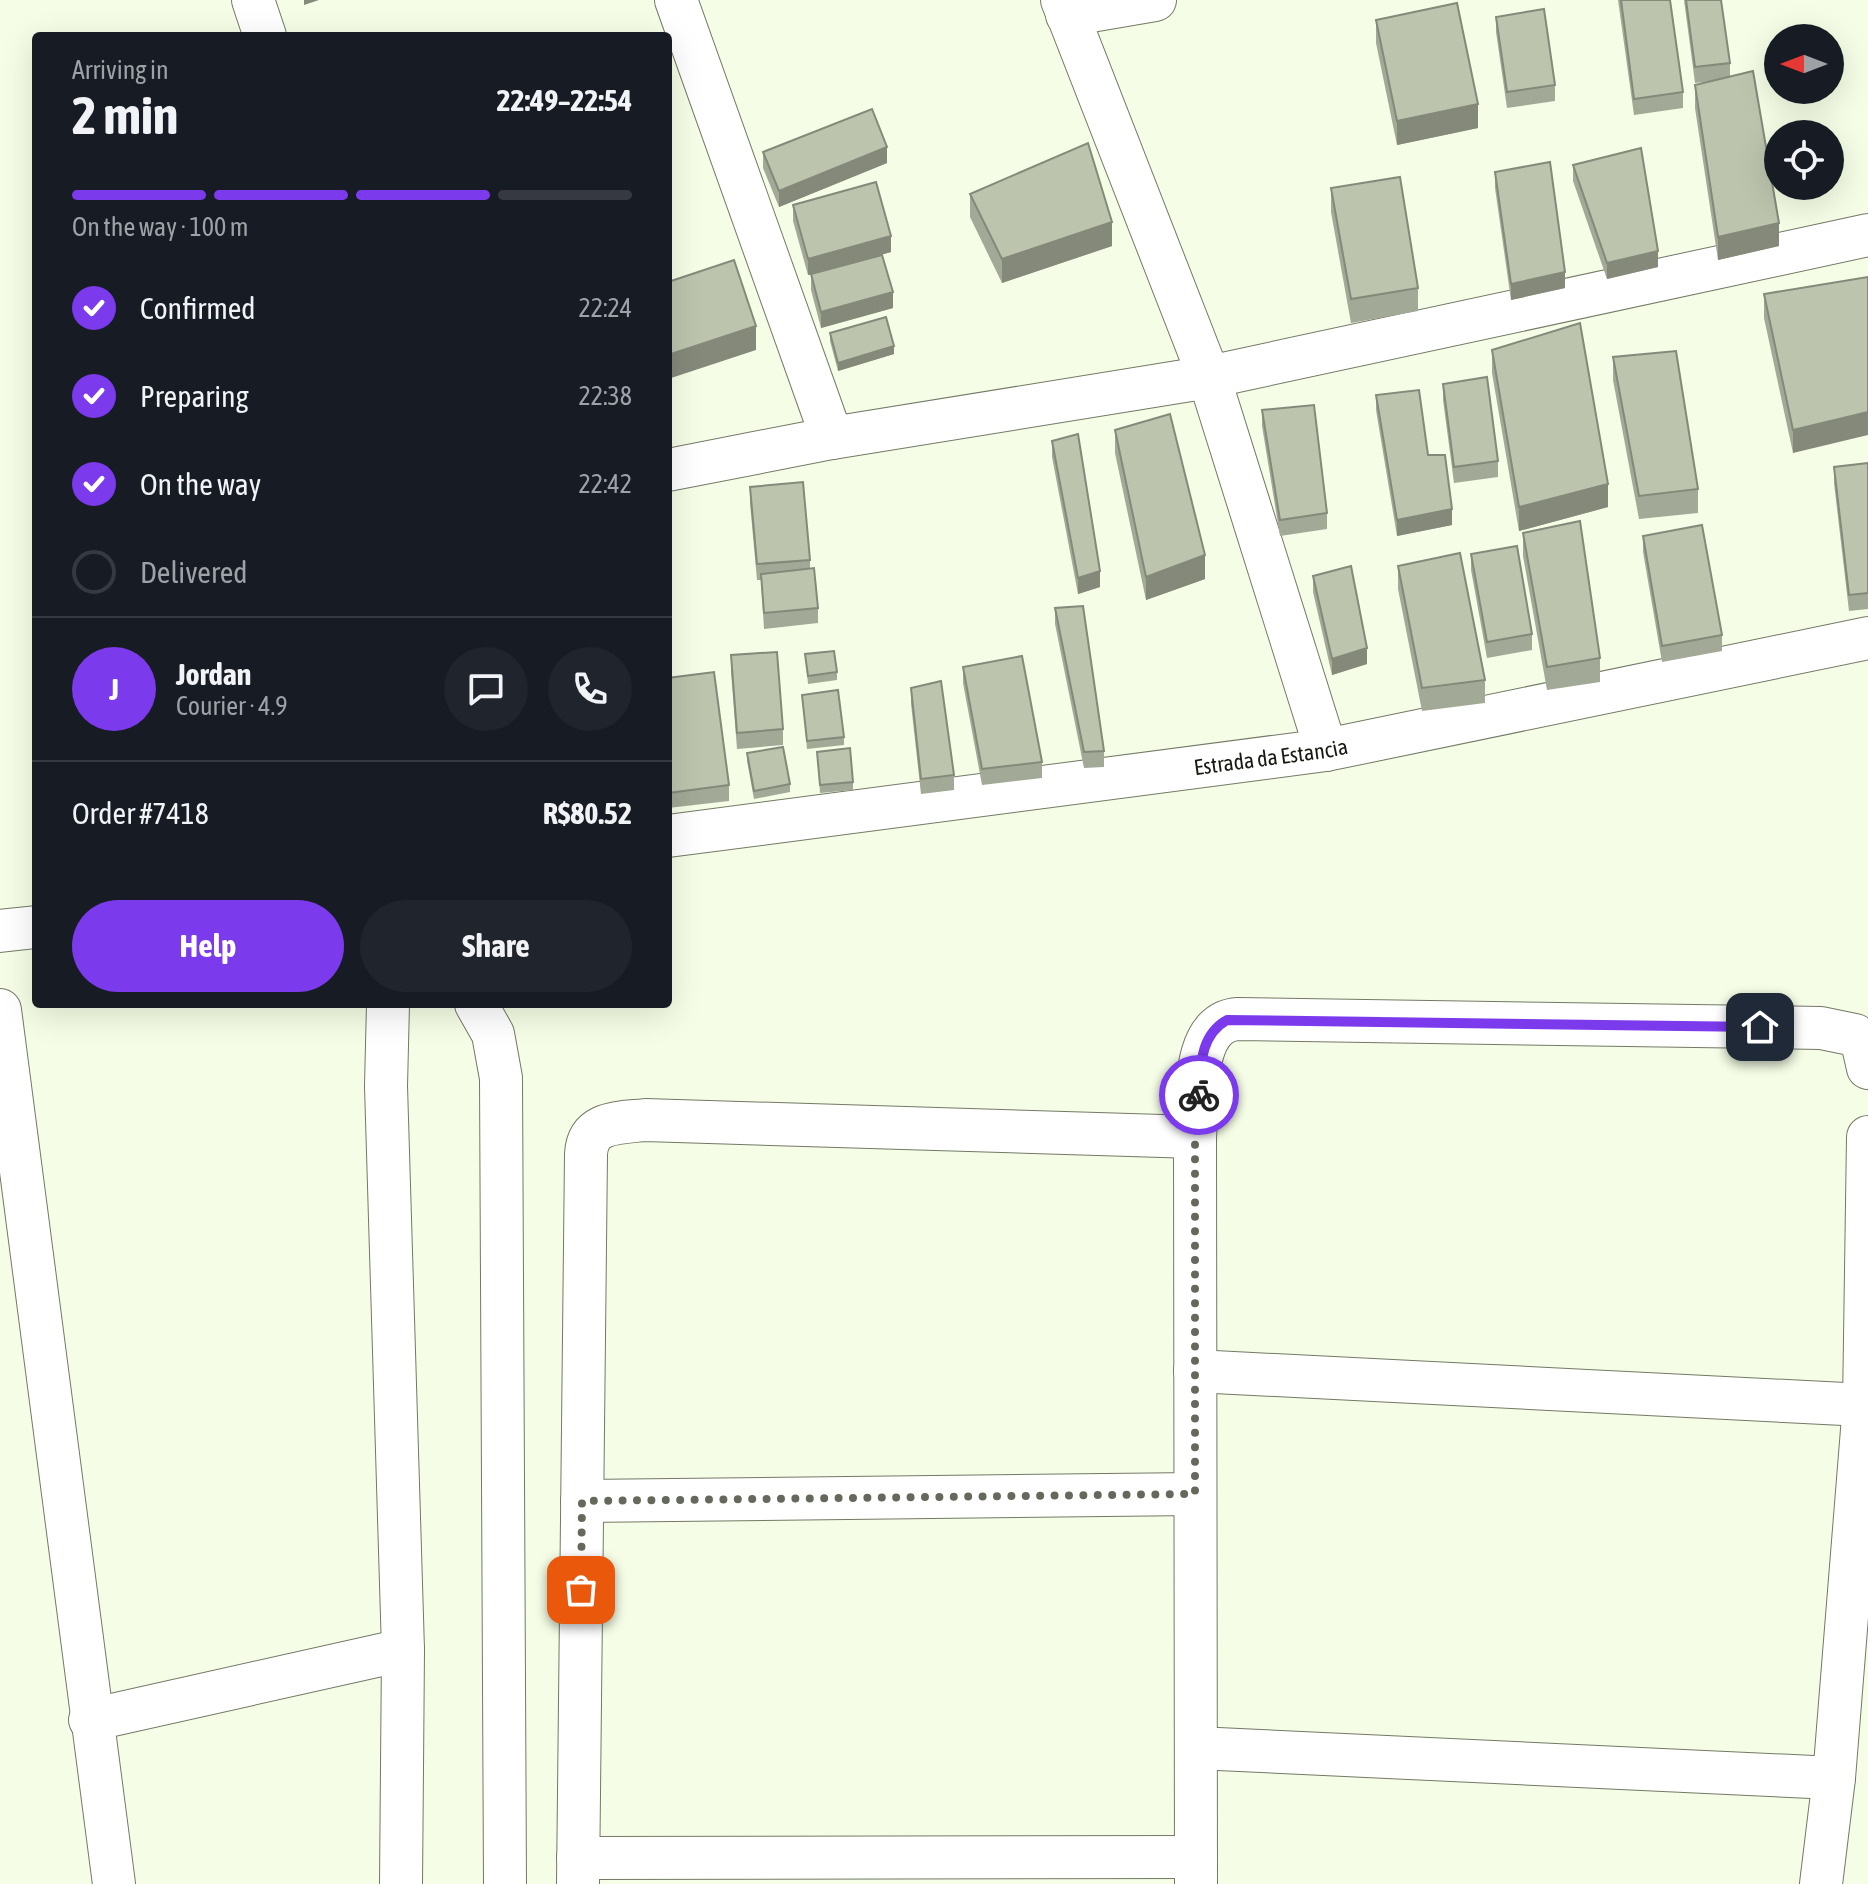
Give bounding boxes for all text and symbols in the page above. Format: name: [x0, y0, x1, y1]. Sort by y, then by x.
north arrow: [1764, 24, 1844, 104]
map controls: [1764, 24, 1844, 200]
text: Arriving in: [72, 55, 169, 85]
text: 22:49–22:54: [497, 83, 632, 117]
text: 2 min: [72, 85, 178, 145]
button: locate: [1764, 120, 1844, 200]
text: On the way · 100 m: [72, 212, 249, 242]
icon: check: [72, 286, 116, 330]
text: Confirmed: [140, 291, 255, 325]
text: 22:24: [578, 293, 632, 323]
icon: check: [72, 374, 116, 418]
text: Preparing: [140, 379, 249, 413]
text: 22:38: [578, 381, 632, 411]
icon: check: [72, 462, 116, 506]
text: On the way: [140, 467, 261, 501]
text: 22:42: [578, 469, 632, 499]
text: Delivered: [140, 555, 248, 589]
button: chat: [444, 647, 528, 731]
button: phone: [548, 647, 632, 731]
text: Jordan: [176, 657, 251, 691]
text: J: [109, 672, 119, 706]
text: Courier · 4.9: [176, 691, 287, 721]
street label: Estrada da Estancia: [1192, 733, 1350, 780]
text: Order #7418: [72, 796, 209, 830]
text: R$80.52: [543, 796, 632, 830]
button: Help: [72, 900, 344, 992]
button: Share: [360, 900, 632, 992]
pin: [1726, 993, 1794, 1061]
icon: home: [1738, 1005, 1782, 1049]
courier: [1159, 1055, 1239, 1135]
icon: bike: [1177, 1073, 1221, 1117]
pin: [547, 1556, 615, 1624]
icon: bag: [559, 1568, 603, 1612]

